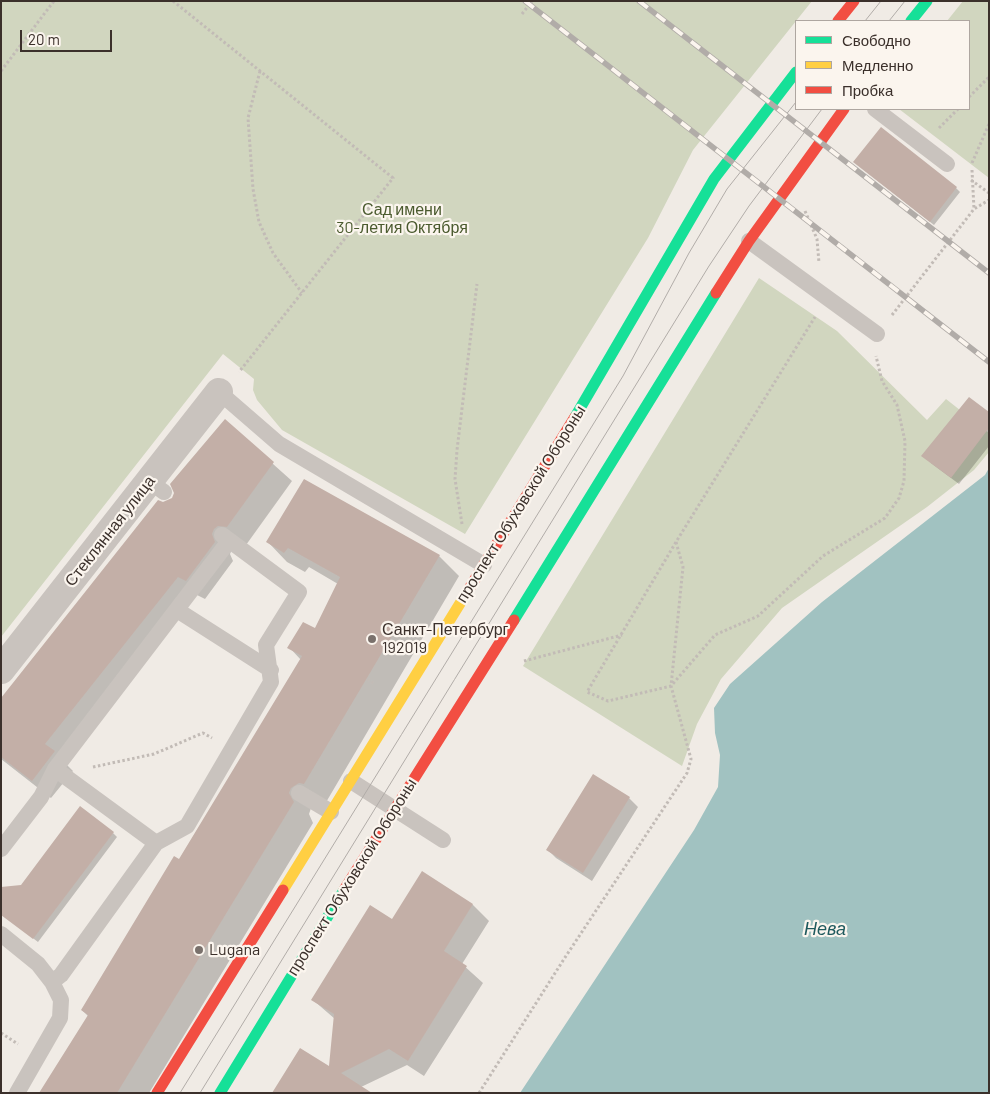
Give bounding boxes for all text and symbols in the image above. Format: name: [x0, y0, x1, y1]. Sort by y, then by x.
scale bar: [22, 20, 115, 52]
legend: [795, 20, 970, 110]
text: 20 m: [28, 30, 60, 48]
text: Свободно: [842, 31, 911, 49]
text: Медленно: [842, 56, 913, 74]
text: Пробка: [842, 81, 893, 99]
park label: Сад имени 30-летия Октября: [336, 200, 468, 238]
street label: проспект Обуховской Обороны: [452, 402, 590, 606]
street label: Стеклянная улица: [61, 472, 159, 590]
place label: Санкт-Петербург 192019: [382, 620, 508, 658]
marker: Санкт-Петербург 192019: [366, 633, 378, 645]
street label: проспект Обуховской Обороны: [283, 775, 421, 979]
water label: Нева: [804, 918, 846, 940]
place label: Lugana: [209, 940, 260, 960]
marker: Lugana: [193, 944, 205, 956]

